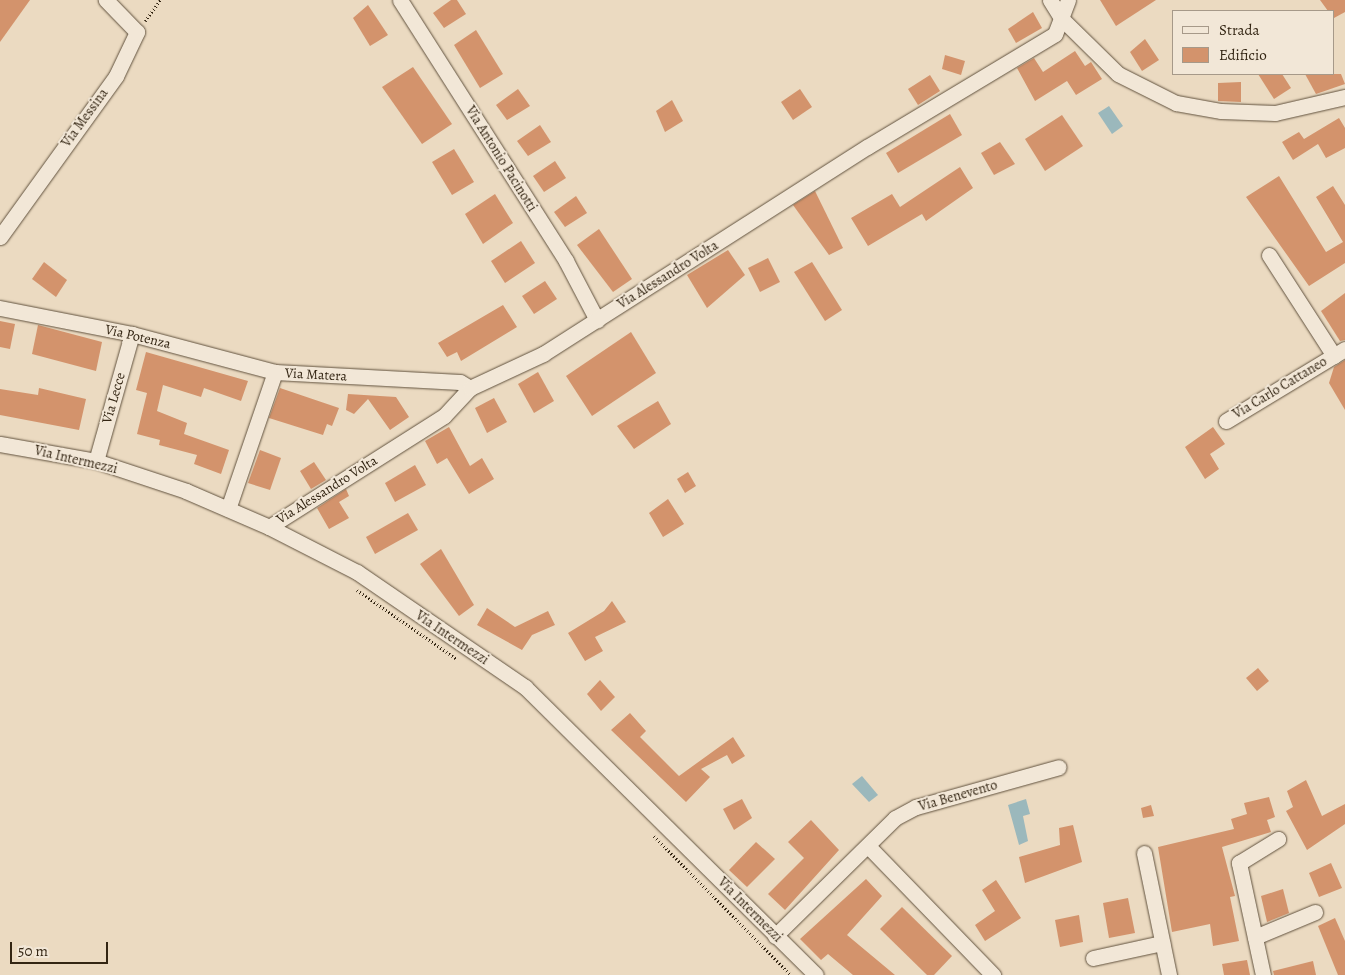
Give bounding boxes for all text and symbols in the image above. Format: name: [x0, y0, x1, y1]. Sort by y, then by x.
legend: [1172, 10, 1335, 75]
text: Strada: [1219, 20, 1260, 40]
text: Edificio: [1219, 45, 1267, 65]
street label: Via Messina: [58, 85, 112, 151]
street label: Via Antonio Pacinotti: [462, 103, 540, 215]
street label: Via Alessandro Volta: [614, 237, 722, 313]
street label: Via Potenza: [104, 321, 172, 353]
street label: Via Carlo Cattaneo: [1230, 353, 1330, 423]
street label: Via Matera: [285, 365, 347, 385]
street label: Via Lecce: [99, 371, 129, 425]
street label: Via Intermezzi: [33, 442, 119, 478]
street label: Via Alessandro Volta: [273, 452, 381, 528]
street label: Via Intermezzi: [412, 607, 492, 669]
street label: Via Benevento: [917, 777, 999, 815]
street label: Via Intermezzi: [714, 874, 786, 946]
scale bar: [12, 932, 110, 964]
text: 50 m: [18, 941, 48, 961]

